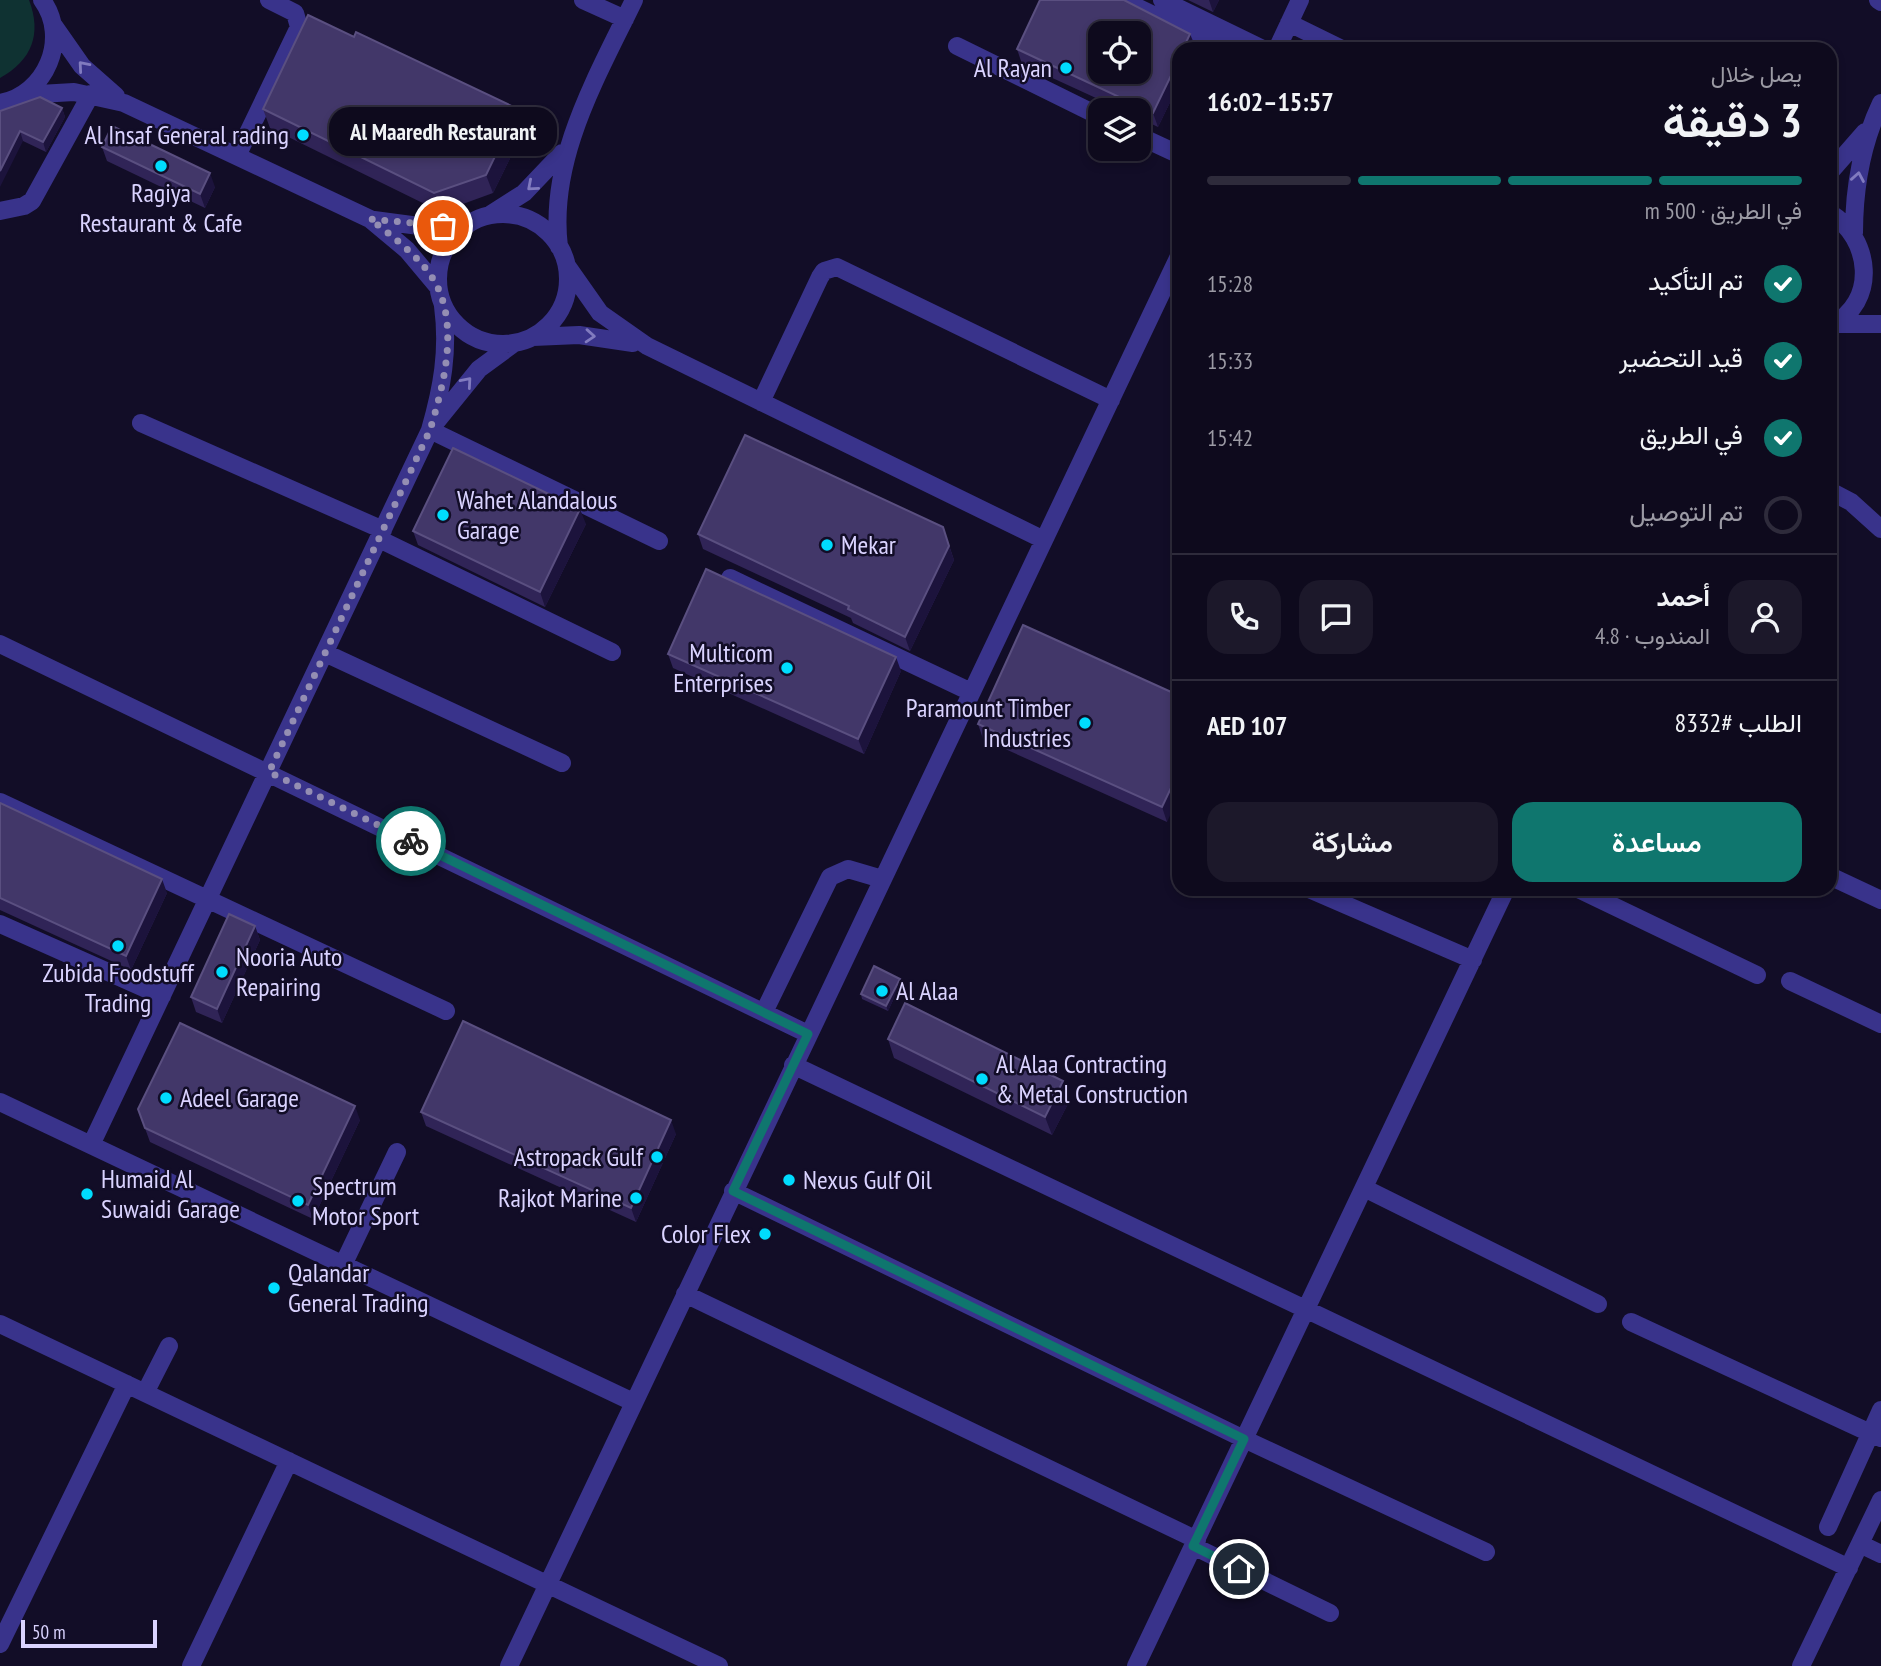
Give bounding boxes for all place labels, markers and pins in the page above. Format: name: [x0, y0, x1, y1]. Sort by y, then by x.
place label: Al Rayan: [974, 51, 1052, 84]
marker: Al Rayan: [1058, 60, 1074, 76]
callout: Al Maaredh Restaurant: [329, 107, 557, 156]
place label: Al Insaf General rading: [84, 118, 289, 151]
marker: Al Insaf General rading: [295, 127, 311, 143]
marker: Ragiya Restaurant & Cafe: [153, 158, 169, 174]
place label: Ragiya Restaurant & Cafe: [79, 176, 243, 239]
pin: [413, 196, 473, 256]
place label: Wahet Alandalous Garage: [457, 483, 617, 546]
marker: Wahet Alandalous Garage: [435, 507, 451, 523]
place label: Mekar: [841, 528, 896, 561]
marker: Mekar: [819, 537, 835, 553]
place label: Multicom Enterprises: [673, 636, 773, 699]
marker: Multicom Enterprises: [779, 660, 795, 676]
place label: Paramount Timber Industries: [906, 691, 1071, 754]
marker: Paramount Timber Industries: [1077, 715, 1093, 731]
marker: Zubida Foodstuff Trading: [110, 938, 126, 954]
place label: Nooria Auto Repairing: [236, 940, 342, 1003]
place label: Zubida Foodstuff Trading: [42, 956, 195, 1019]
marker: Nooria Auto Repairing: [214, 964, 230, 980]
place label: Al Alaa: [896, 974, 958, 1007]
marker: Al Alaa: [874, 983, 890, 999]
place label: Al Alaa Contracting & Metal Construction: [996, 1047, 1188, 1110]
marker: Al Alaa Contracting & Metal Construction: [974, 1071, 990, 1087]
place label: Adeel Garage: [180, 1081, 299, 1114]
marker: Adeel Garage: [158, 1090, 174, 1106]
place label: Astropack Gulf: [514, 1140, 644, 1173]
marker: Astropack Gulf: [649, 1149, 665, 1165]
place label: Humaid Al Suwaidi Garage: [101, 1162, 240, 1225]
place label: Nexus Gulf Oil: [803, 1163, 932, 1196]
place label: Spectrum Motor Sport: [312, 1169, 419, 1232]
marker: Nexus Gulf Oil: [781, 1172, 797, 1188]
place label: Rajkot Marine: [498, 1181, 622, 1214]
marker: Humaid Al Suwaidi Garage: [79, 1186, 95, 1202]
marker: Rajkot Marine: [628, 1190, 644, 1206]
marker: Spectrum Motor Sport: [290, 1193, 306, 1209]
place label: Color Flex: [661, 1217, 751, 1250]
marker: Color Flex: [757, 1226, 773, 1242]
place label: Qalandar General Trading: [288, 1256, 429, 1319]
marker: Qalandar General Trading: [266, 1280, 282, 1296]
pin: [1209, 1539, 1269, 1599]

